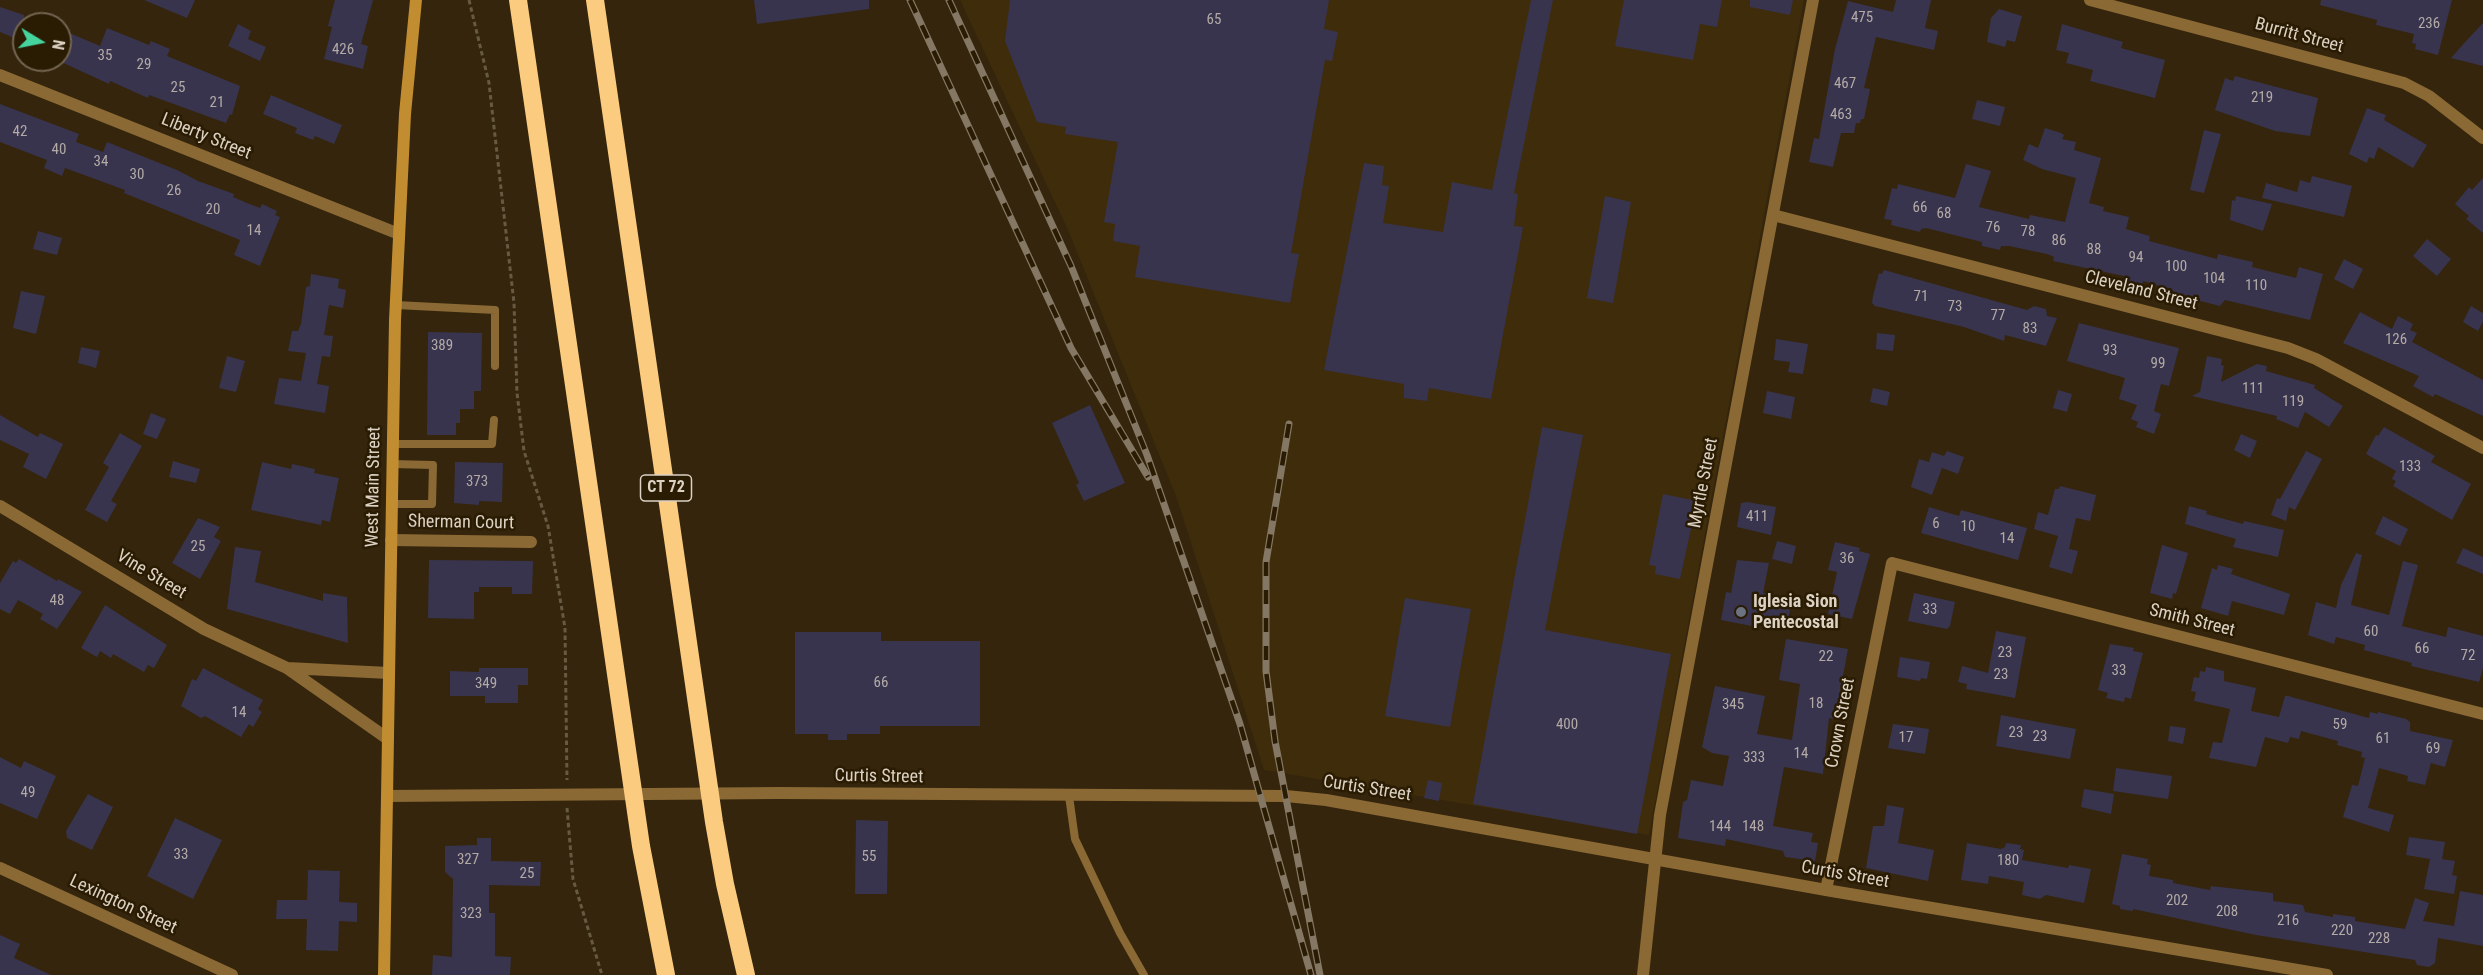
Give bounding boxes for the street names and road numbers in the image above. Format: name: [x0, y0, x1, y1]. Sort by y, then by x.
street label: Burritt Street: [2252, 14, 2346, 58]
street label: Liberty Street: [158, 109, 254, 165]
street label: Cleveland Street: [2082, 267, 2200, 315]
street label: West Main Street: [362, 426, 386, 548]
street label: Myrtle Street: [1685, 436, 1723, 530]
road number: CT 72: [640, 475, 692, 501]
street label: Sherman Court: [408, 511, 514, 535]
street label: Vine Street: [112, 546, 190, 604]
street label: Smith Street: [2147, 600, 2237, 642]
street label: Crown Street: [1822, 676, 1860, 770]
street label: Curtis Street: [834, 765, 924, 789]
street label: Curtis Street: [1321, 771, 1413, 807]
street label: Curtis Street: [1799, 857, 1891, 893]
street label: Lexington Street: [66, 871, 180, 939]

